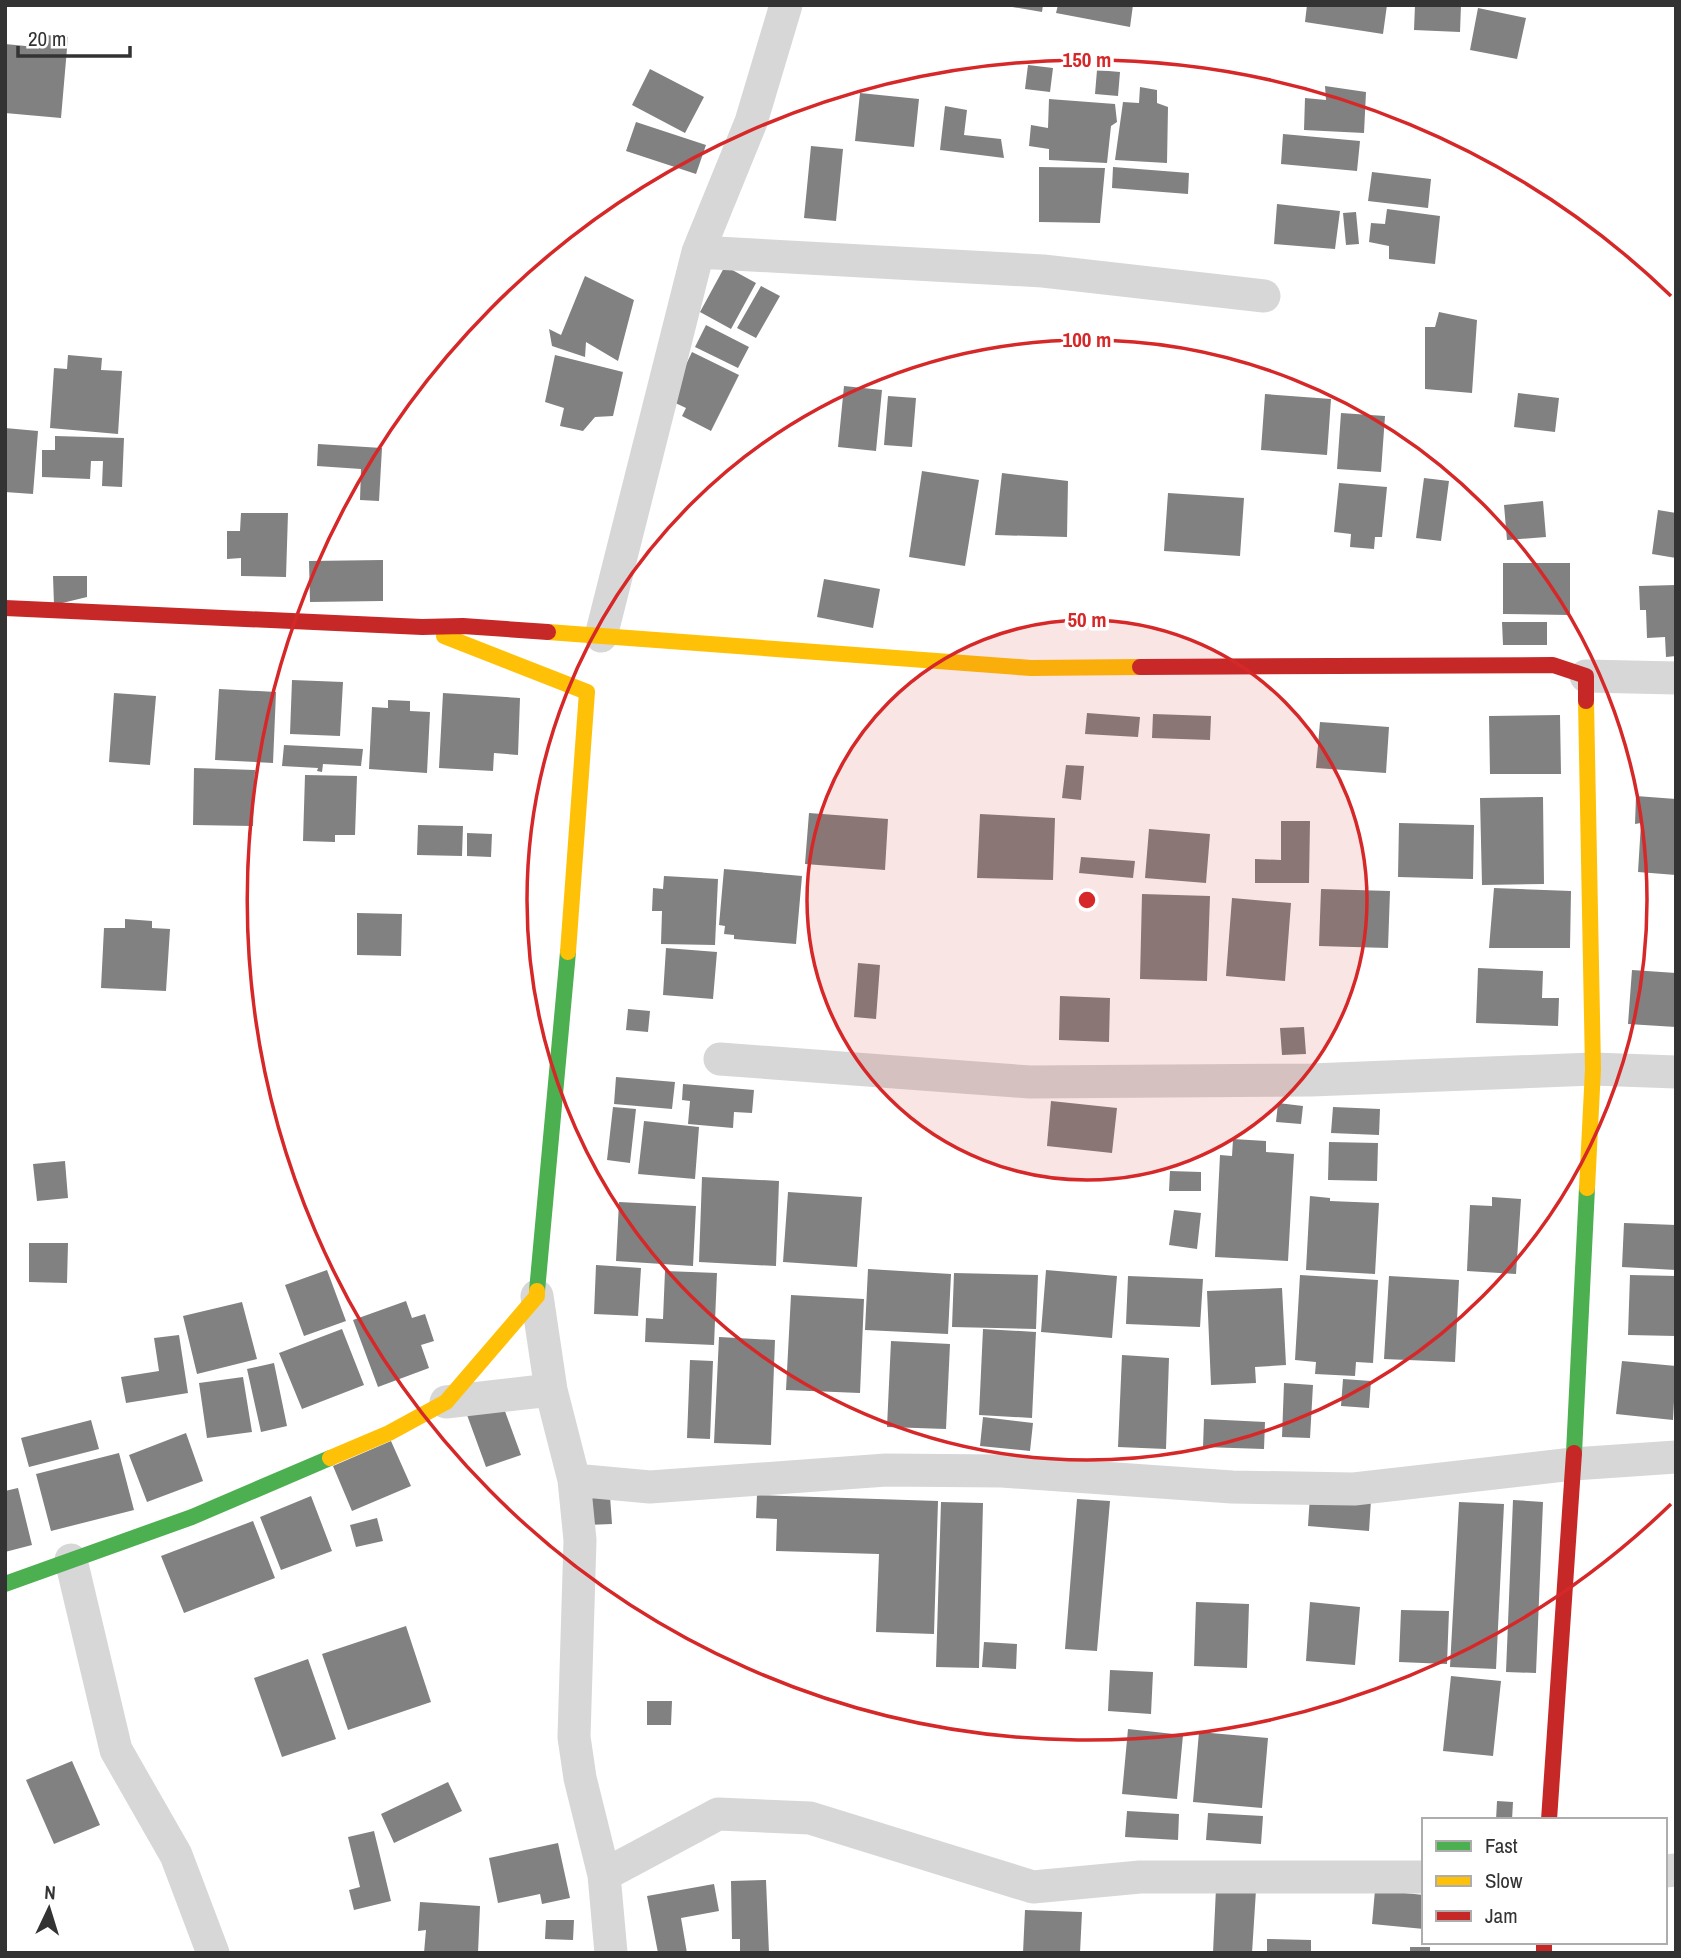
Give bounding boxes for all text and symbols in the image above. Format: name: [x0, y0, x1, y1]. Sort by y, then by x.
scale bar: [18, 14, 130, 58]
text: 20 m: [28, 24, 66, 53]
text: 150 m: [1063, 45, 1111, 74]
text: 100 m: [1063, 325, 1111, 354]
text: 50 m: [1067, 605, 1107, 634]
centre of rings: [1075, 888, 1099, 912]
legend: [1422, 1818, 1667, 1944]
text: Fast: [1485, 1831, 1518, 1860]
text: Slow: [1485, 1866, 1523, 1895]
north arrow: [14, 1874, 84, 1944]
text: N: [44, 1879, 57, 1905]
text: Jam: [1485, 1901, 1518, 1930]

